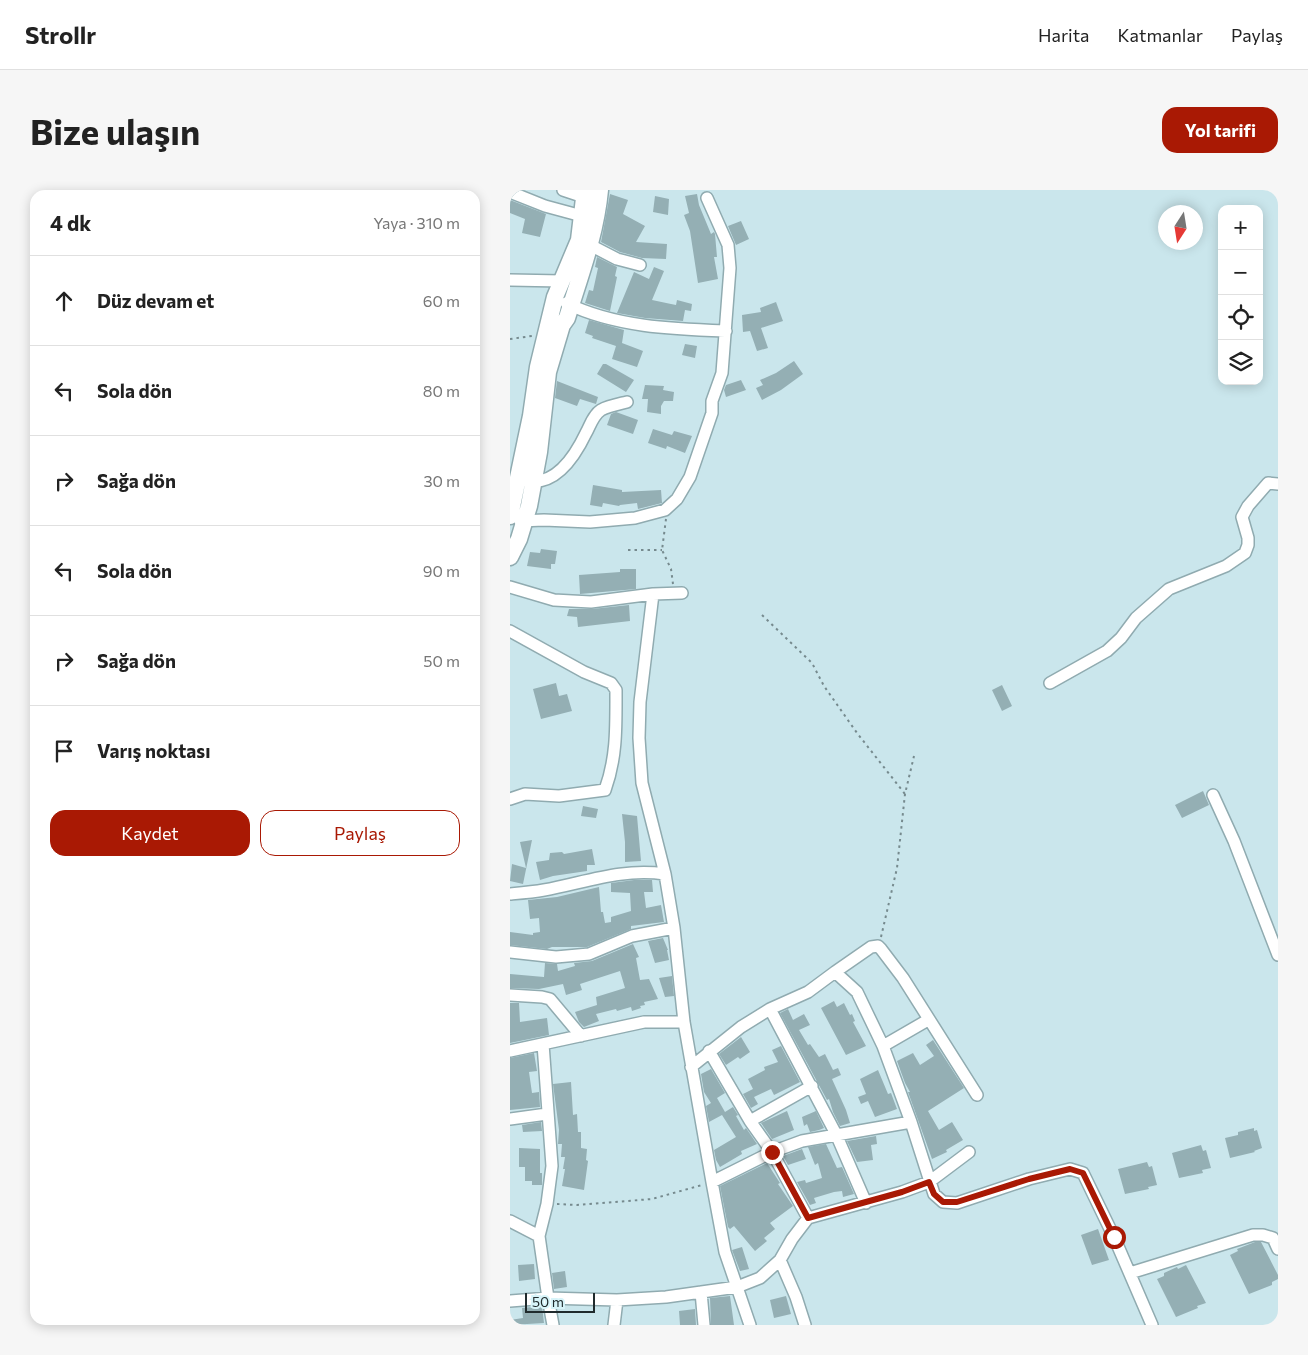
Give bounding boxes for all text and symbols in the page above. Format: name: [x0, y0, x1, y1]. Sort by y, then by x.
text: Strollr: [25, 20, 96, 49]
text: Harita: [1038, 24, 1090, 46]
text: Katmanlar: [1118, 24, 1203, 46]
text: Paylaş: [1231, 24, 1283, 46]
button: Yol tarifi: [1162, 107, 1278, 153]
text: Bize ulaşın: [30, 109, 200, 152]
north arrow: [1158, 205, 1203, 250]
map controls: [1218, 205, 1263, 385]
button: +: [1218, 205, 1263, 250]
text: 4 dk: [50, 210, 91, 235]
text: Yaya · 310 m: [373, 213, 460, 232]
button: −: [1218, 250, 1263, 295]
icon: ahead: [50, 287, 78, 315]
text: Düz devam et: [97, 289, 214, 312]
text: 60 m: [423, 291, 460, 310]
button: locate: [1218, 295, 1263, 340]
button: layers: [1218, 340, 1263, 385]
icon: left: [50, 377, 78, 405]
text: Sola dön: [97, 379, 172, 402]
text: 80 m: [423, 381, 460, 400]
icon: right: [50, 467, 78, 495]
text: Sağa dön: [97, 469, 176, 492]
text: 30 m: [423, 471, 460, 490]
icon: left: [50, 557, 78, 585]
text: Sola dön: [97, 559, 172, 582]
text: 90 m: [423, 561, 460, 580]
icon: right: [50, 647, 78, 675]
text: Sağa dön: [97, 649, 176, 672]
text: 50 m: [423, 651, 460, 670]
icon: arrive: [50, 737, 78, 765]
text: Varış noktası: [97, 739, 210, 762]
button: Kaydet: [50, 810, 250, 856]
button: Paylaş: [260, 810, 460, 856]
route end: [761, 1141, 784, 1164]
route start: [1103, 1226, 1126, 1249]
scale bar: [525, 1290, 595, 1313]
text: 50 m: [532, 1293, 564, 1310]

